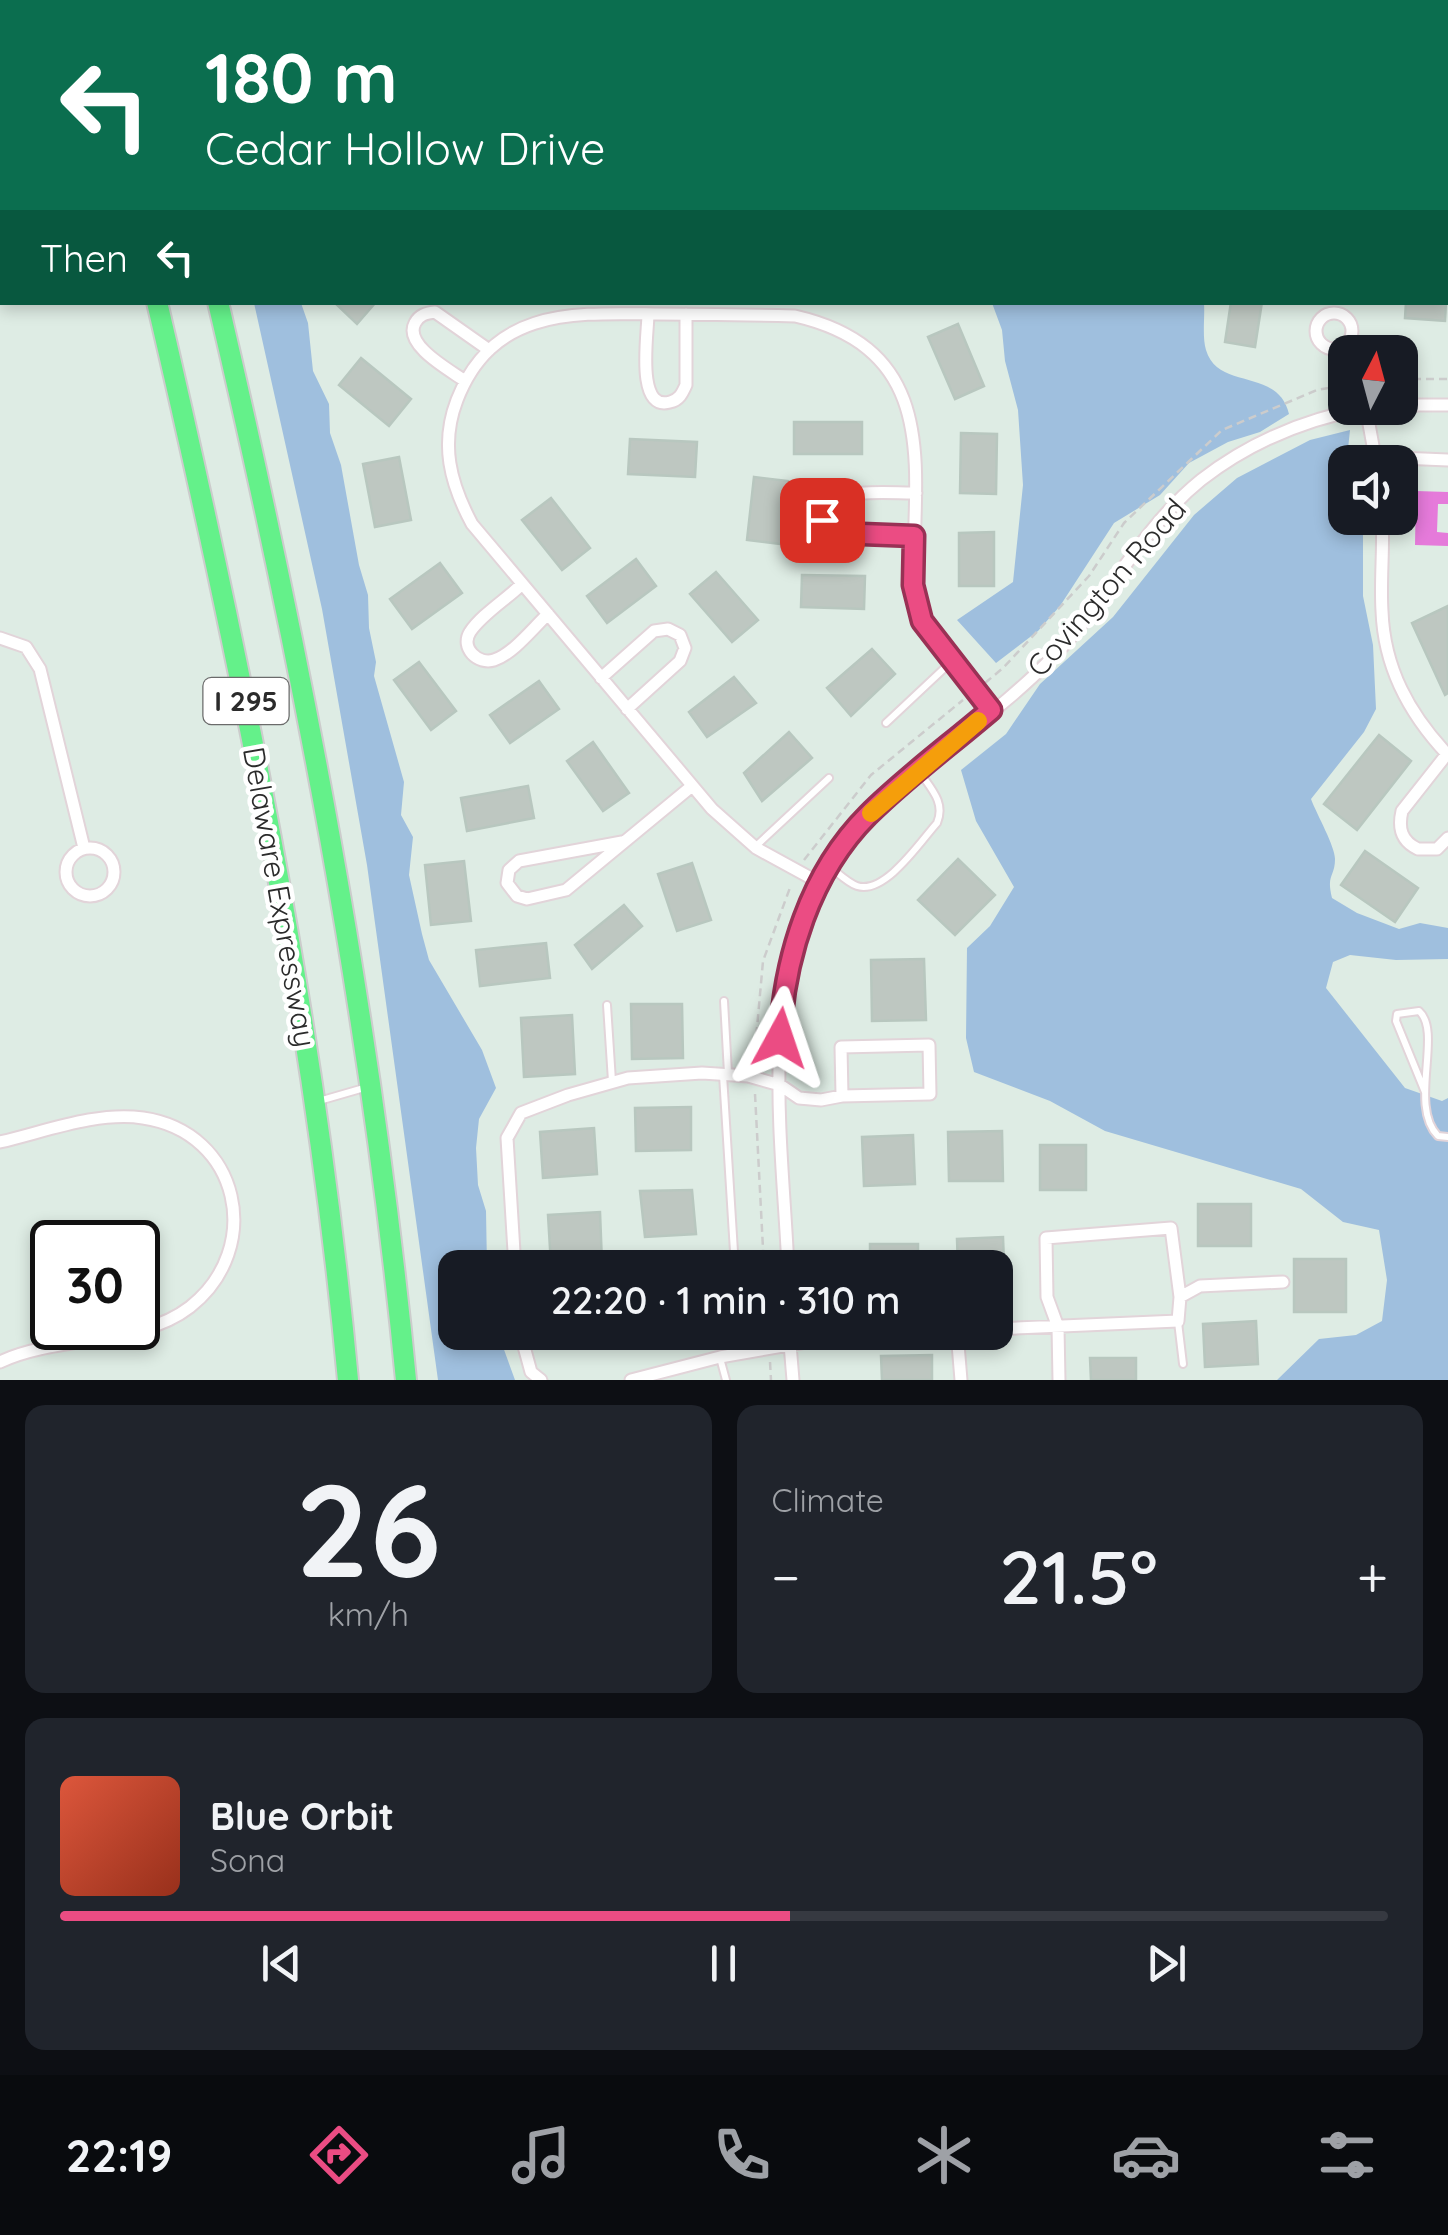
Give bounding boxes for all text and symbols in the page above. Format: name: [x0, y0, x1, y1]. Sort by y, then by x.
text: 180 m: [205, 33, 398, 121]
icon: left: [40, 40, 170, 170]
text: Cedar Hollow Drive: [205, 120, 605, 176]
icon: left: [148, 230, 203, 285]
text: Then: [40, 234, 128, 282]
north arrow: [1328, 335, 1418, 425]
map controls: [1328, 335, 1418, 535]
button: sound: [1328, 445, 1418, 535]
pin: [780, 478, 865, 563]
street label: Covington Road: [1018, 490, 1194, 684]
icon: arrive: [795, 493, 850, 548]
road number: I 295: [204, 678, 288, 724]
street label: Delaware Expressway: [235, 744, 325, 1050]
position arrow: [728, 986, 832, 1090]
speed limit sign: 30: [30, 1220, 160, 1350]
text: 22:20 · 1 min · 310 m: [551, 1276, 900, 1324]
text: 26: [295, 1447, 441, 1610]
text: Climate: [772, 1480, 884, 1520]
text: 21.5°: [999, 1529, 1158, 1623]
text: −: [772, 1542, 800, 1611]
text: +: [1357, 1542, 1388, 1611]
text: km/h: [328, 1594, 409, 1634]
text: Blue Orbit: [210, 1792, 394, 1840]
text: Sona: [210, 1840, 285, 1880]
icon: previous: [254, 1936, 309, 1991]
icon: pause: [696, 1936, 751, 1991]
icon: next: [1139, 1936, 1194, 1991]
icon: directions: [304, 2120, 374, 2190]
icon: music: [506, 2120, 576, 2190]
icon: phone: [707, 2120, 777, 2190]
icon: climate: [909, 2120, 979, 2190]
icon: car: [1111, 2120, 1181, 2190]
icon: filters: [1312, 2120, 1382, 2190]
text: 22:19: [66, 2127, 172, 2183]

